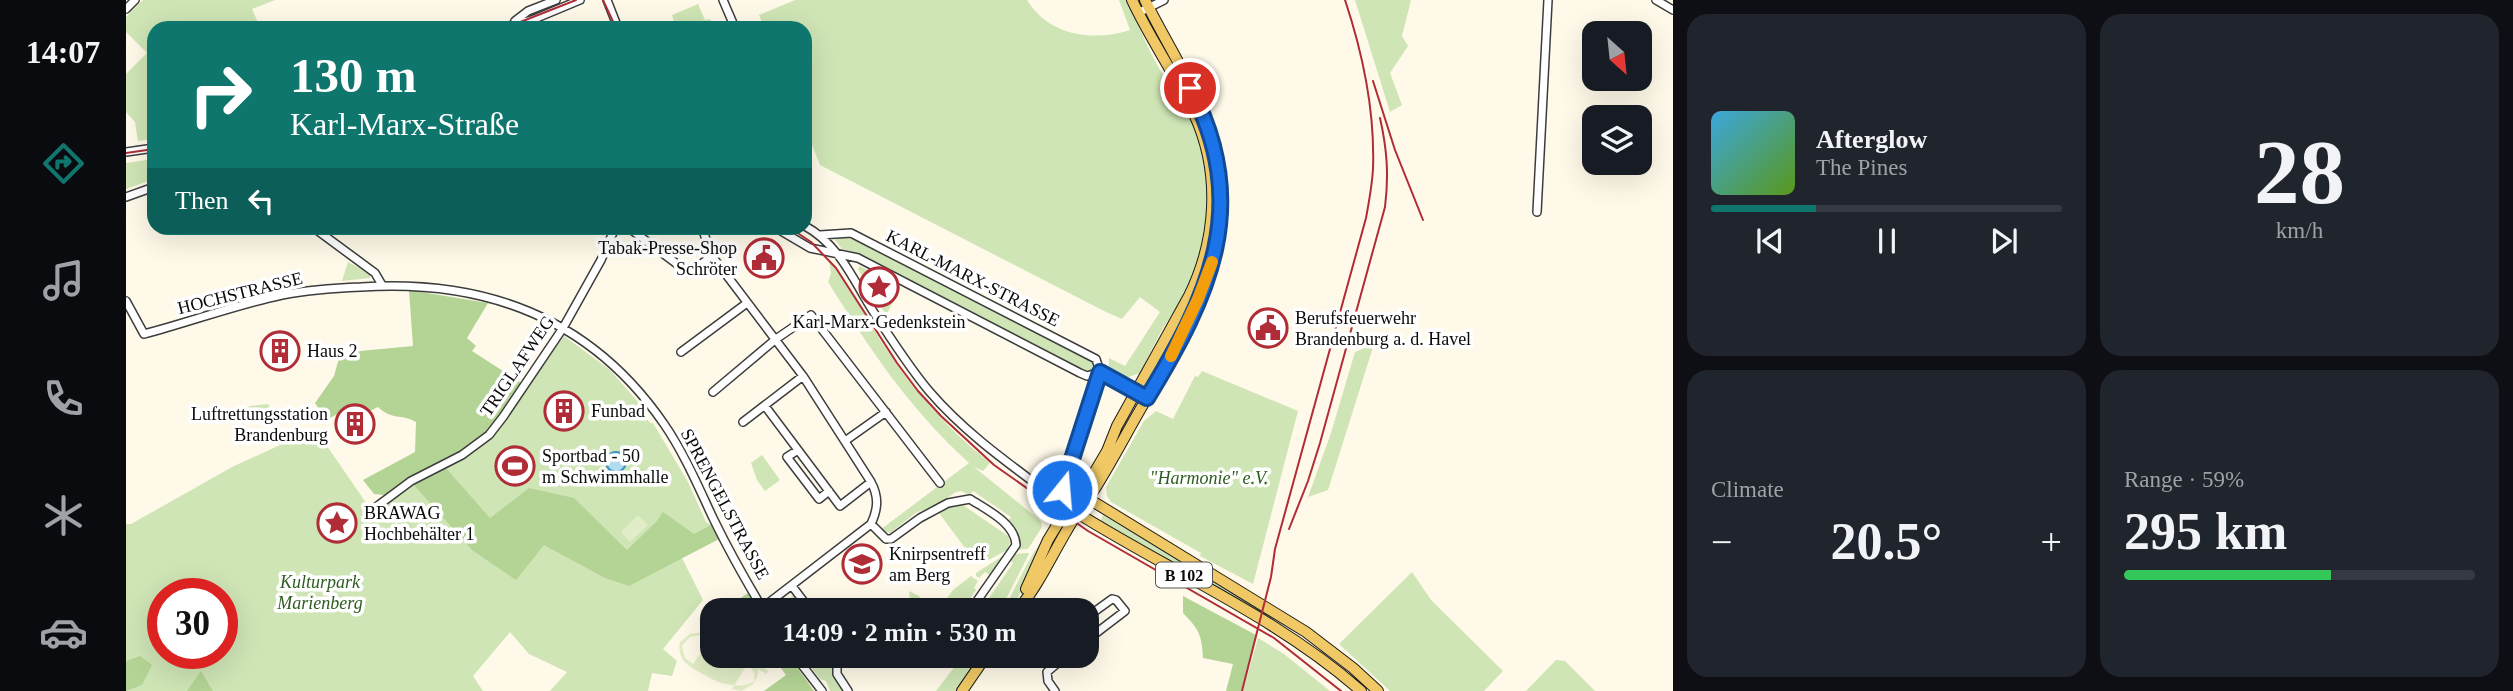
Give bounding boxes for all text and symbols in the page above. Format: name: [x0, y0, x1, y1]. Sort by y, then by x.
north arrow: [1582, 21, 1652, 91]
map controls: [1582, 21, 1652, 175]
text: 14:07: [26, 34, 100, 70]
text: 130 m: [290, 48, 417, 103]
icon: right: [175, 49, 266, 140]
pin: [1160, 58, 1220, 118]
icon: arrive: [1171, 69, 1209, 107]
button: layers: [1582, 105, 1652, 175]
text: Karl-Marx-Straße: [290, 106, 519, 142]
text: 28: [2254, 122, 2345, 223]
text: Afterglow: [1816, 125, 1927, 154]
icon: directions: [39, 139, 88, 188]
text: The Pines: [1816, 155, 1907, 180]
icon: left: [242, 182, 280, 220]
text: Then: [175, 186, 228, 215]
text: km/h: [2276, 218, 2323, 243]
icon: previous: [1751, 222, 1789, 260]
icon: pause: [1868, 222, 1906, 260]
icon: next: [1985, 222, 2023, 260]
street label: KARL-MARX-STRASSE: [883, 225, 1063, 331]
public building icon: Tabak-Presse-Shop Schröter: [743, 237, 785, 279]
place label: Tabak-Presse-Shop Schröter: [598, 238, 737, 279]
icon: music: [39, 256, 88, 305]
place icon: Karl-Marx-Gedenkstein: [858, 266, 900, 308]
street label: HOCHSTRASSE: [175, 268, 305, 318]
public building icon: Berufsfeuerwehr Brandenburg a. d. Havel: [1247, 307, 1289, 349]
place label: Berufsfeuerwehr Brandenburg a. d. Havel: [1295, 308, 1471, 349]
street label: TRIGLAFWEG: [476, 312, 558, 420]
place label: Karl-Marx-Gedenkstein: [793, 312, 965, 332]
building icon: Haus 2: [259, 330, 301, 372]
place label: Haus 2: [307, 341, 358, 361]
icon: phone: [39, 374, 88, 423]
building icon: Funbad: [543, 390, 585, 432]
place label: Funbad: [591, 401, 645, 421]
building icon: Luftrettungsstation Brandenburg: [334, 403, 376, 445]
place label: Luftrettungsstation Brandenburg: [191, 404, 328, 445]
street label: SPRENGELSTRASSE: [677, 425, 773, 583]
sports icon: Sportbad - 50 m Schwimmhalle: [494, 445, 536, 487]
place label: Sportbad - 50 m Schwimmhalle: [542, 446, 668, 487]
position arrow: [1025, 453, 1099, 527]
text: Range · 59%: [2124, 467, 2244, 492]
park label: "Harmonie" e.V.: [1150, 468, 1268, 488]
text: Climate: [1711, 477, 1784, 502]
icon: climate: [39, 491, 88, 540]
place icon: BRAWAG Hochbehälter 1: [316, 502, 358, 544]
place label: BRAWAG Hochbehälter 1: [364, 503, 474, 544]
text: 295 km: [2124, 503, 2287, 560]
text: 20.5°: [1831, 513, 1942, 570]
text: −: [1711, 521, 1732, 563]
text: +: [2041, 521, 2062, 563]
school or university icon: Knirpsentreff am Berg: [841, 543, 883, 585]
place label: Knirpsentreff am Berg: [889, 544, 986, 585]
road number: B 102: [1156, 562, 1212, 588]
park label: Kulturpark Marienberg: [276, 572, 363, 613]
speed limit sign: 30: [147, 578, 238, 669]
icon: car: [39, 608, 88, 657]
text: 14:09 · 2 min · 530 m: [783, 618, 1017, 647]

